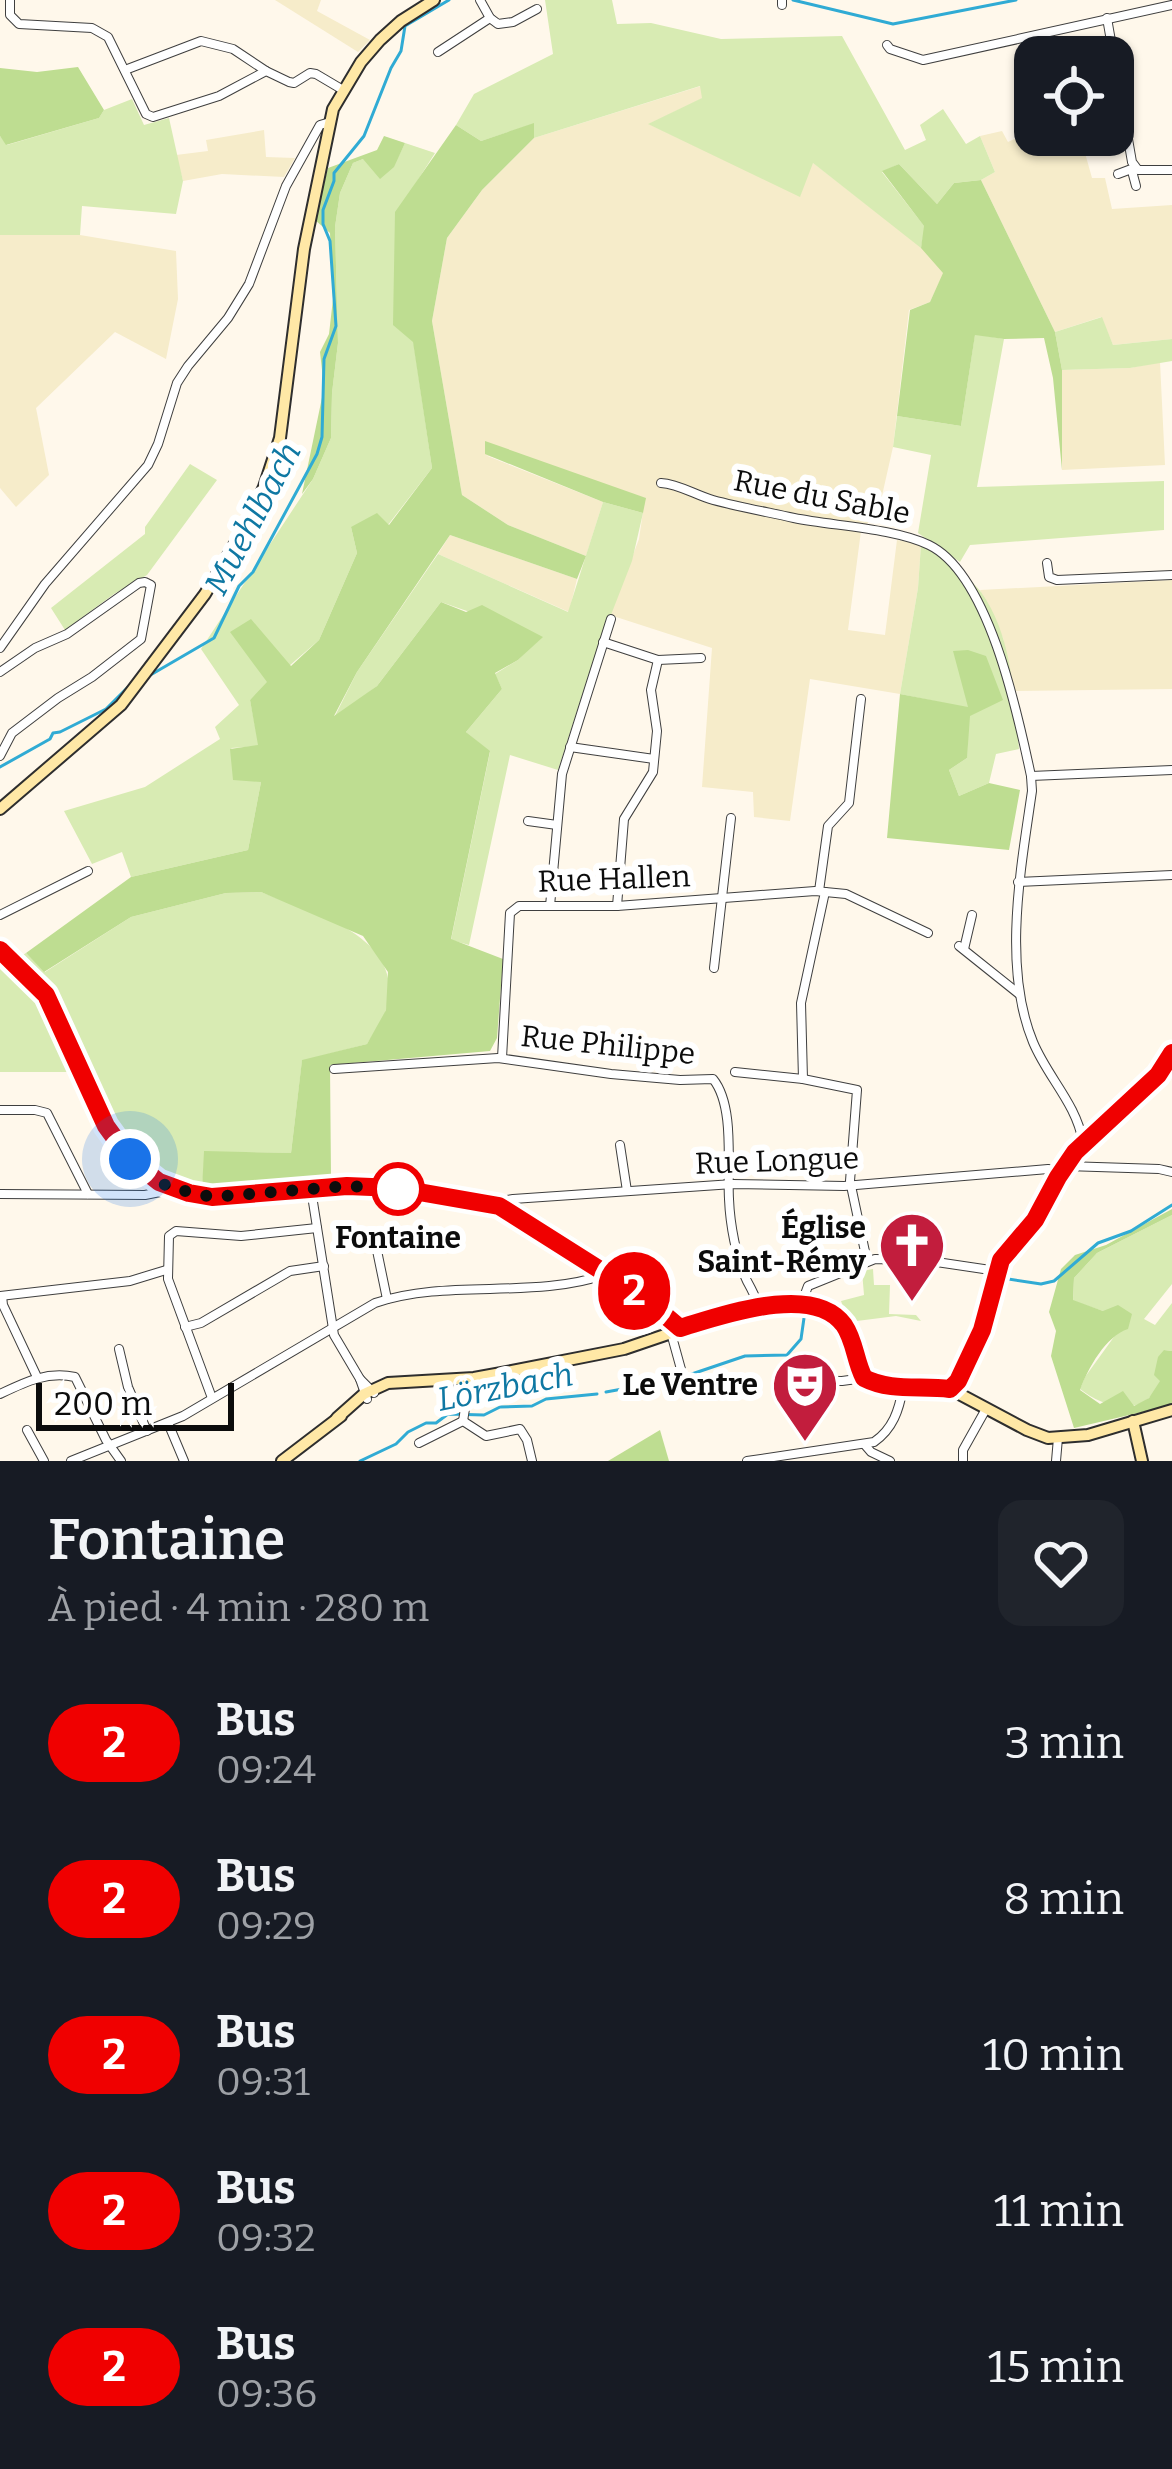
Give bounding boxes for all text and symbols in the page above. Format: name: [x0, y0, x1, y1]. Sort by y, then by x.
map controls: [1014, 36, 1134, 156]
button: locate: [1014, 36, 1134, 156]
water label: Muehlbach: [196, 435, 310, 601]
street label: Rue du Sable: [731, 462, 913, 532]
street label: Rue Hallen: [537, 858, 691, 900]
street label: Rue Philippe: [519, 1018, 697, 1072]
your location: [100, 1129, 160, 1189]
street label: Rue Longue: [694, 1140, 860, 1182]
marker: Fontaine: [373, 1164, 423, 1214]
place label: Église Saint-Rémy: [697, 1208, 866, 1280]
church icon: Église Saint-Rémy: [877, 1210, 947, 1304]
place label: Fontaine: [335, 1220, 461, 1256]
line badge: 2: [595, 1252, 673, 1330]
text: 2: [622, 1266, 646, 1316]
theatre icon: Le Ventre: [770, 1350, 840, 1444]
water label: Lörzbach: [434, 1354, 576, 1420]
place label: Le Ventre: [623, 1367, 758, 1403]
scale bar: [36, 1377, 234, 1430]
text: 200 m: [54, 1384, 152, 1424]
button: heart: [998, 1500, 1124, 1626]
text: Fontaine: [48, 1506, 285, 1574]
text: À pied · 4 min · 280 m: [48, 1585, 429, 1631]
text: Bus: [216, 1693, 295, 1747]
text: 3 min: [1005, 1716, 1124, 1770]
text: 2: [102, 1718, 126, 1768]
text: 09:24: [216, 1747, 316, 1793]
text: Bus: [216, 1849, 295, 1903]
text: 8 min: [1003, 1872, 1124, 1926]
text: 2: [102, 1874, 126, 1924]
text: 09:29: [216, 1903, 316, 1949]
text: Bus: [216, 2005, 295, 2059]
text: 10 min: [983, 2028, 1124, 2082]
text: 2: [102, 2030, 126, 2080]
text: 09:31: [216, 2059, 310, 2105]
text: Bus: [216, 2161, 295, 2215]
text: 11 min: [994, 2184, 1124, 2238]
text: 2: [102, 2186, 126, 2236]
text: 09:32: [216, 2215, 316, 2261]
text: Bus: [216, 2317, 295, 2371]
text: 15 min: [988, 2340, 1124, 2394]
text: 2: [102, 2342, 126, 2392]
text: 09:36: [216, 2371, 317, 2417]

